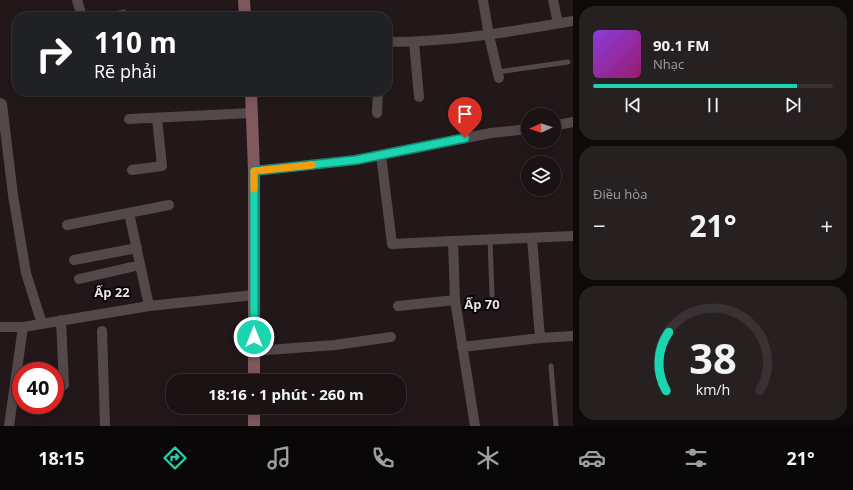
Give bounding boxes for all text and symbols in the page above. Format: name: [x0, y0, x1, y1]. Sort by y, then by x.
text: 110 m: [94, 23, 177, 61]
icon: right: [28, 28, 80, 80]
text: 90.1 FM: [653, 35, 709, 55]
text: Nhạc: [653, 55, 684, 73]
text: Rẽ phải: [94, 59, 157, 83]
icon: previous: [622, 94, 644, 116]
icon: pause: [702, 94, 724, 116]
icon: next: [782, 94, 804, 116]
pin: [448, 97, 482, 138]
icon: arrive: [454, 103, 476, 125]
north arrow: [521, 108, 561, 148]
map controls: [521, 108, 561, 196]
button: layers: [521, 156, 561, 196]
text: Điều hòa: [593, 185, 647, 203]
text: 21°: [689, 205, 737, 246]
text: −: [593, 210, 606, 240]
text: +: [820, 210, 833, 240]
district label: Ấp 22: [94, 283, 130, 301]
district label: Ấp 70: [464, 295, 500, 313]
position arrow: [233, 316, 275, 358]
text: 38: [689, 330, 737, 386]
speed limit sign: 40: [12, 362, 64, 414]
text: km/h: [696, 380, 730, 399]
text: 18:16 · 1 phút · 260 m: [208, 384, 364, 404]
icon: directions: [161, 444, 189, 472]
icon: music: [265, 444, 293, 472]
icon: phone: [369, 444, 397, 472]
icon: climate: [474, 444, 502, 472]
icon: car: [578, 444, 606, 472]
icon: filters: [682, 444, 710, 472]
text: 18:15: [38, 446, 84, 470]
text: 21°: [787, 446, 815, 470]

